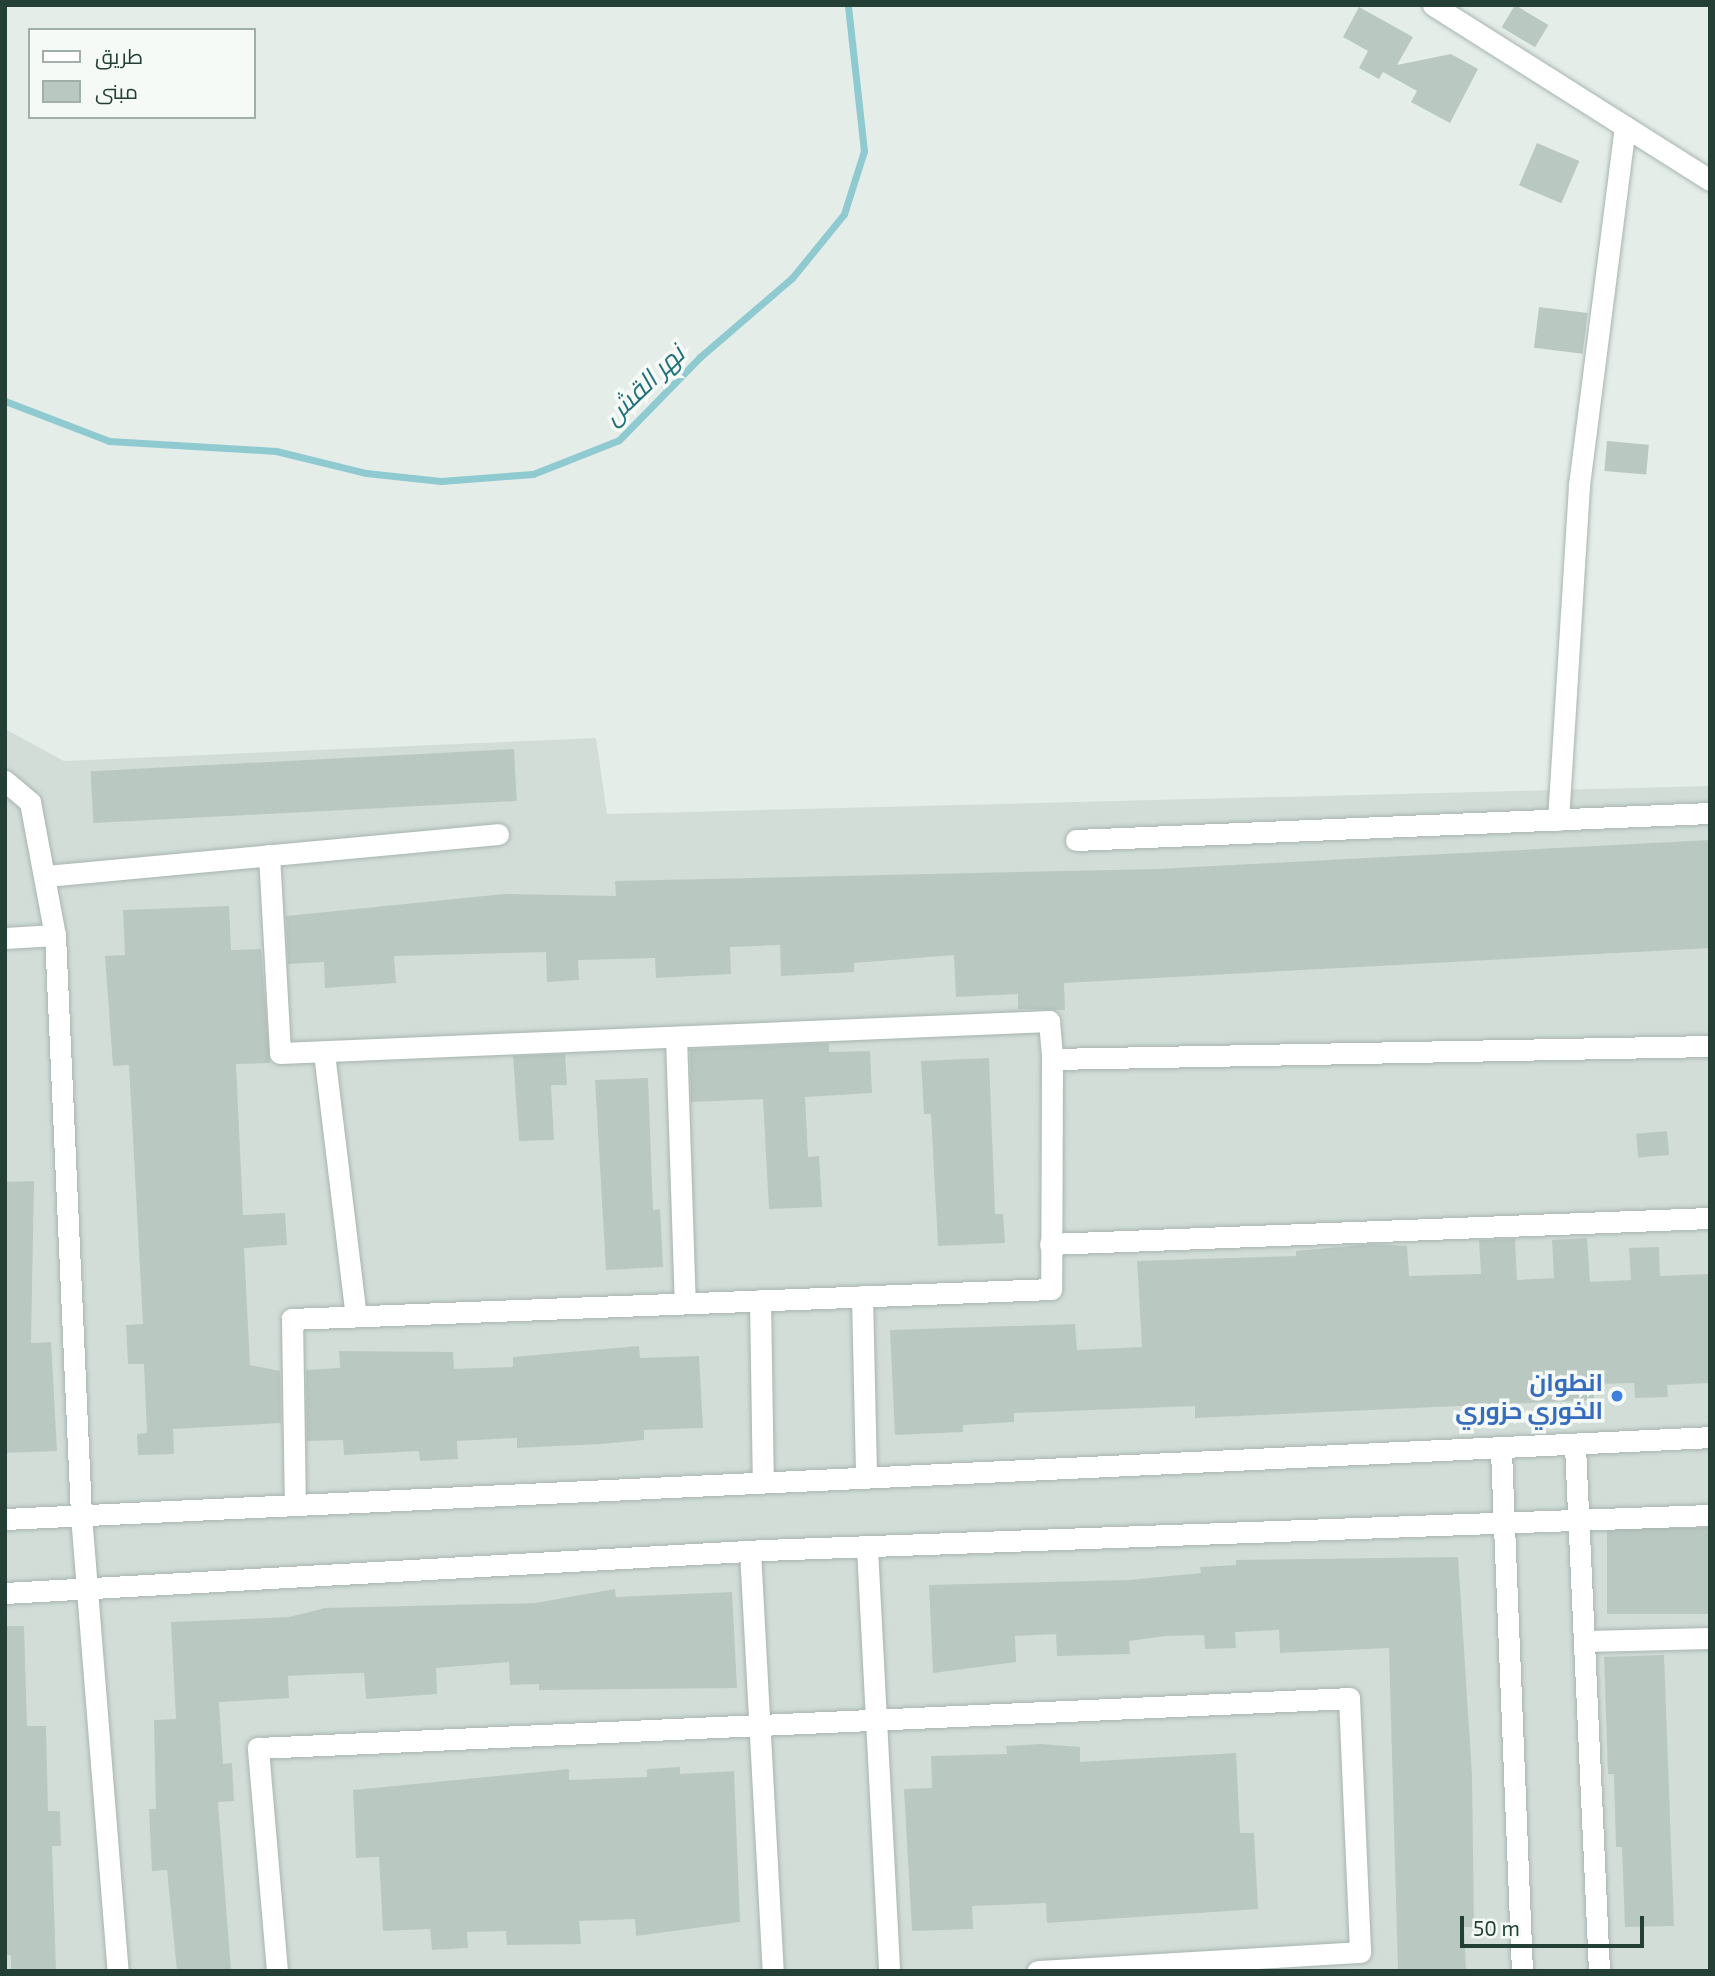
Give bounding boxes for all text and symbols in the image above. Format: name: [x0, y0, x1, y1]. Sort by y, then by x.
legend: [28, 28, 256, 119]
text: طريق: [95, 43, 143, 68]
text: مبنى: [95, 78, 138, 103]
water label: نهر القش: [596, 338, 690, 430]
place label: انطوان الخوري حزوري: [1455, 1368, 1603, 1424]
marker: انطوان الخوري حزوري: [1609, 1388, 1625, 1404]
scale bar: [1463, 1902, 1647, 1946]
text: 50 m: [1473, 1915, 1520, 1940]

